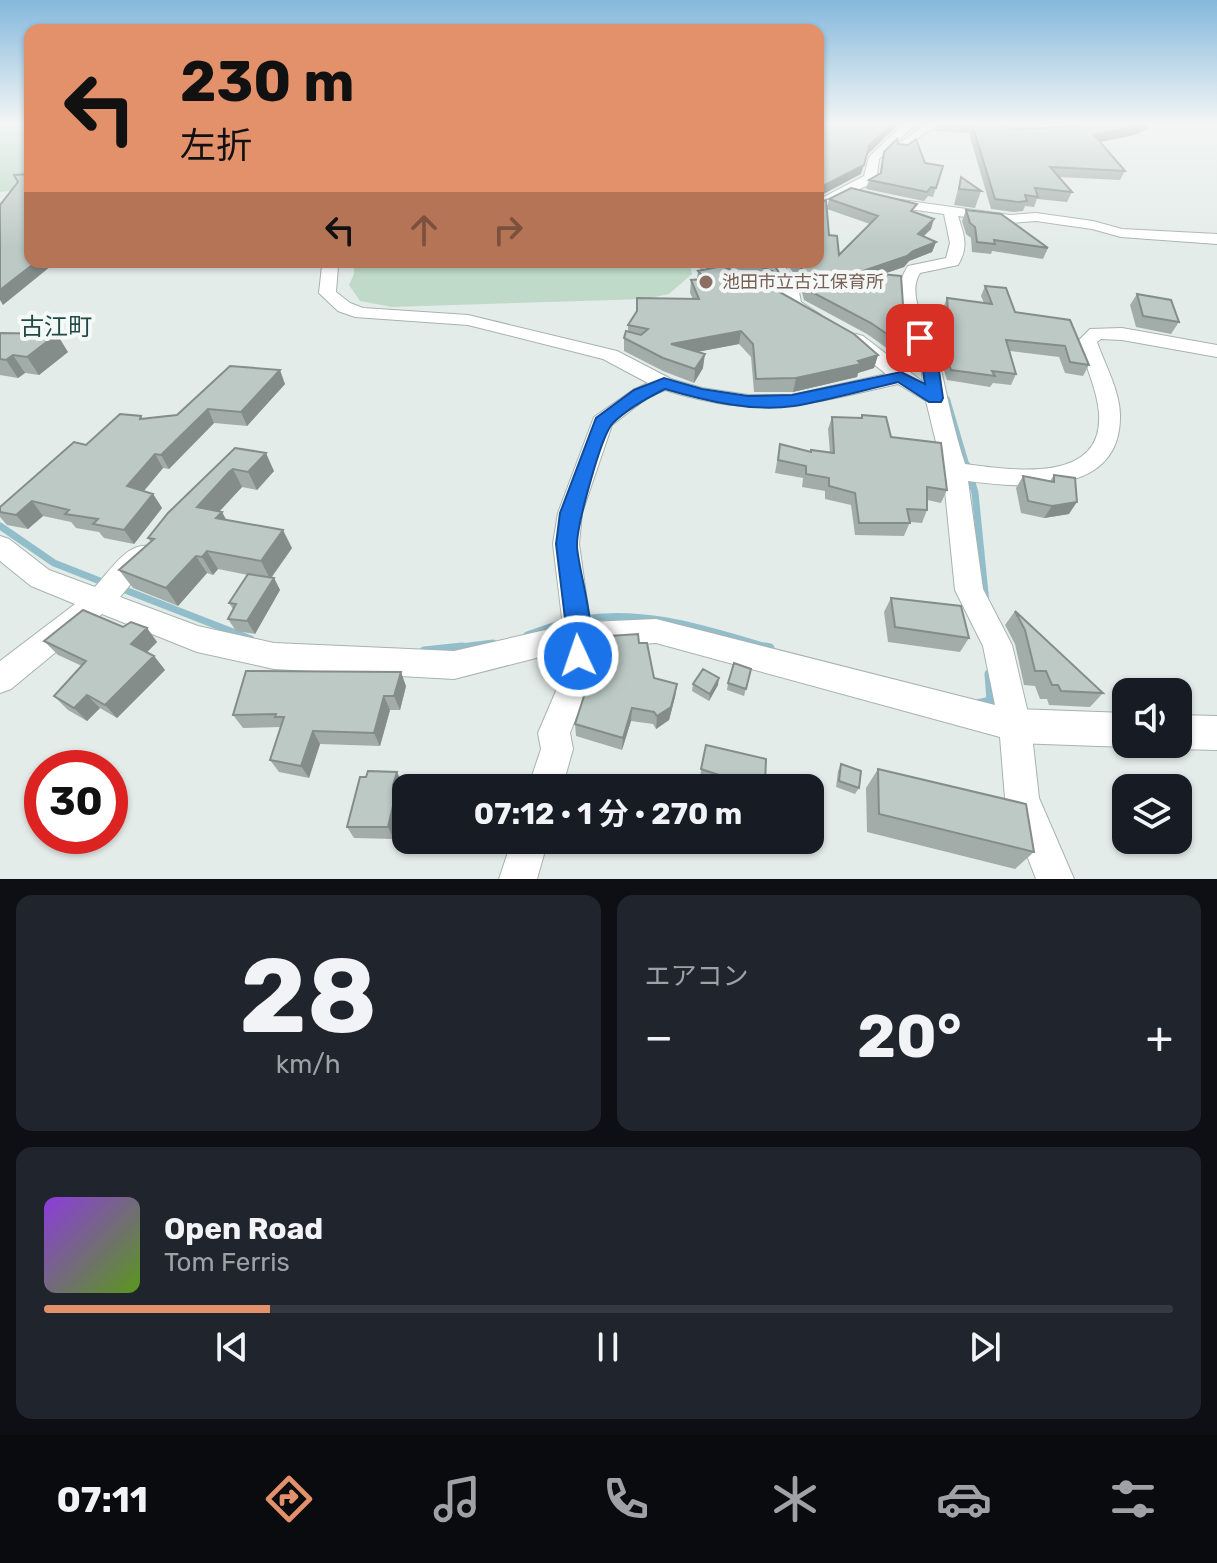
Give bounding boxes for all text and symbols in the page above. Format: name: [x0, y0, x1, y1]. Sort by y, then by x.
text: 230 m: [180, 49, 355, 115]
icon: left: [48, 56, 152, 160]
text: 左折: [180, 124, 252, 167]
icon: left: [318, 208, 362, 252]
icon: ahead: [402, 208, 446, 252]
icon: right: [486, 208, 530, 252]
place label: 池田市立古江保育所: [722, 271, 884, 293]
marker: 池田市立古江保育所: [697, 273, 715, 291]
pin: [886, 304, 954, 372]
district label: 古江町: [20, 313, 92, 341]
icon: arrive: [898, 316, 942, 360]
position arrow: [536, 614, 620, 698]
map controls: [1112, 678, 1192, 854]
button: sound: [1112, 678, 1192, 758]
speed limit sign: 30: [24, 750, 128, 854]
button: layers: [1112, 774, 1192, 854]
text: 07:12 · 1 分 · 270 m: [474, 796, 742, 832]
text: 28: [239, 935, 377, 1058]
text: エアコン: [645, 961, 749, 992]
text: 20°: [857, 1001, 962, 1072]
text: −: [645, 1011, 673, 1063]
text: +: [1146, 1011, 1173, 1063]
text: km/h: [276, 1049, 341, 1080]
text: Open Road: [164, 1211, 323, 1247]
text: Tom Ferris: [164, 1247, 290, 1278]
icon: previous: [210, 1325, 254, 1369]
icon: pause: [586, 1325, 630, 1369]
icon: next: [963, 1325, 1007, 1369]
icon: directions: [261, 1471, 317, 1527]
icon: music: [429, 1471, 485, 1527]
icon: phone: [598, 1471, 654, 1527]
icon: climate: [767, 1471, 823, 1527]
icon: car: [936, 1471, 992, 1527]
icon: filters: [1105, 1471, 1161, 1527]
text: 07:11: [56, 1478, 148, 1521]

